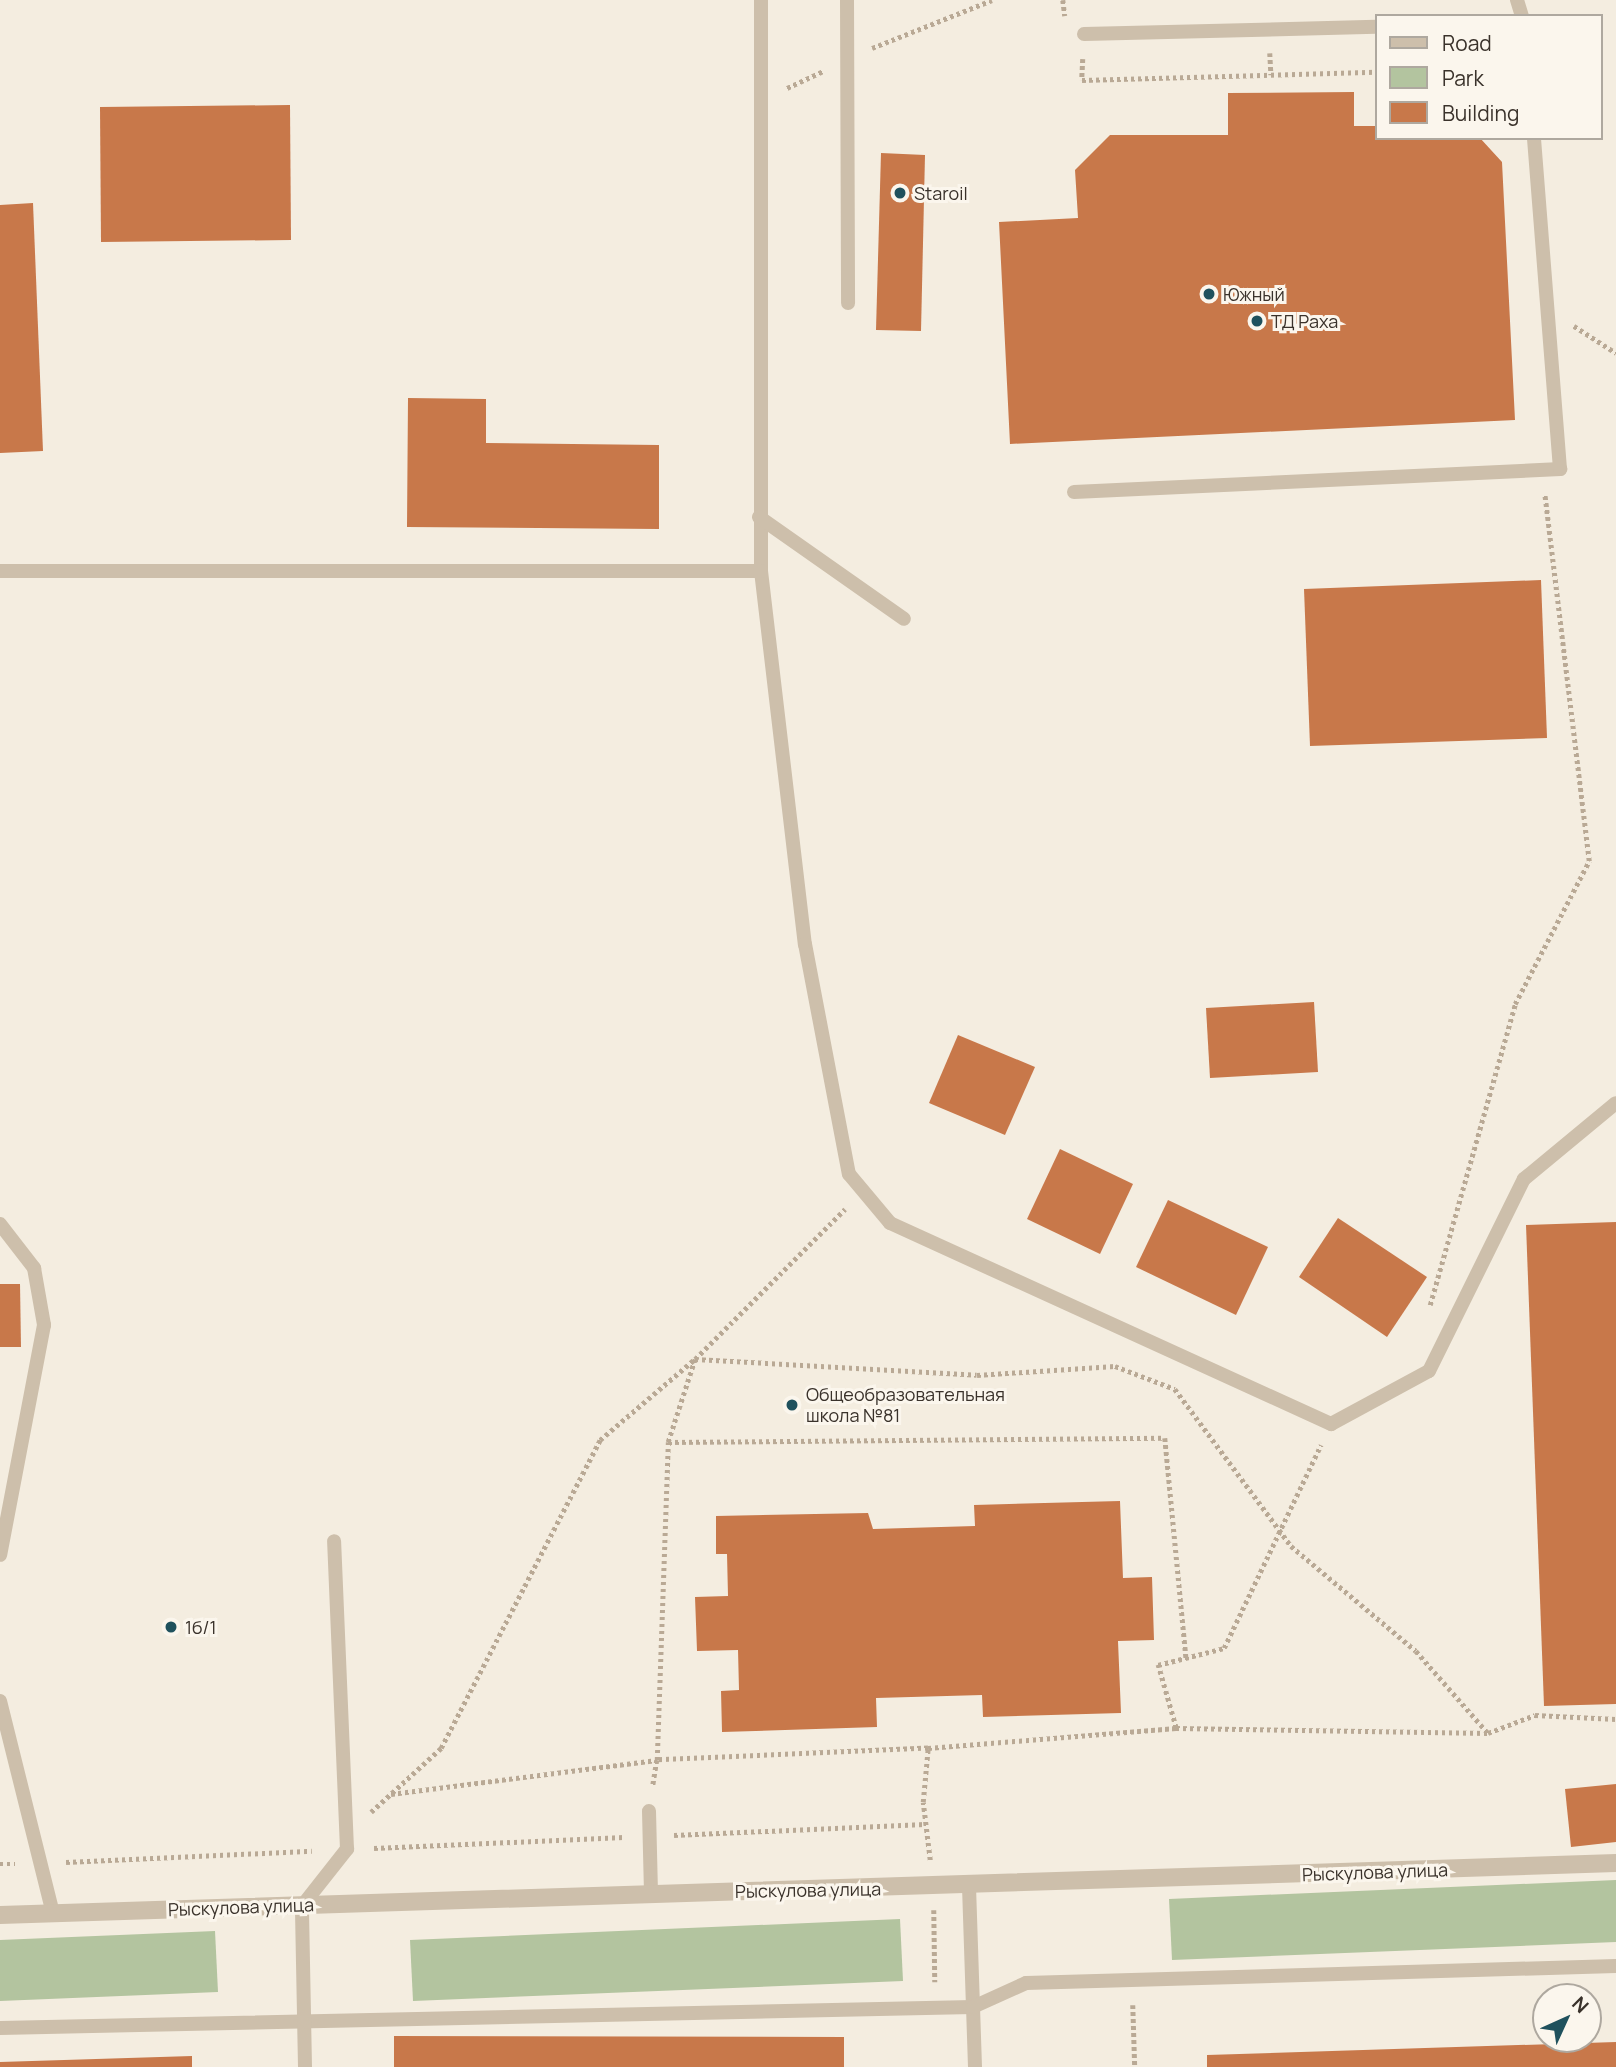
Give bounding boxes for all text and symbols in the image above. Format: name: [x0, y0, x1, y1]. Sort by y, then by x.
legend: [1374, 14, 1602, 140]
text: Road: [1442, 29, 1492, 57]
text: Park: [1442, 64, 1484, 92]
text: Building: [1442, 99, 1519, 127]
place label: Staroil: [914, 182, 968, 204]
marker: Staroil: [892, 185, 908, 201]
place label: Южный: [1223, 283, 1285, 305]
marker: Южный: [1201, 286, 1217, 302]
place label: ТД Раха: [1271, 310, 1338, 332]
marker: ТД Раха: [1249, 313, 1265, 329]
place label: Общеобразовательная школа №81: [806, 1384, 1005, 1426]
marker: Общеобразовательная школа №81: [784, 1397, 800, 1413]
place label: 1б/1: [185, 1616, 217, 1638]
marker: 1б/1: [163, 1619, 179, 1635]
street label: Рыскулова улица: [1302, 1859, 1448, 1885]
street label: Рыскулова улица: [735, 1878, 881, 1902]
street label: Рыскулова улица: [168, 1894, 314, 1920]
north arrow: [1532, 1983, 1602, 2053]
text: N: [1566, 1991, 1594, 2019]

